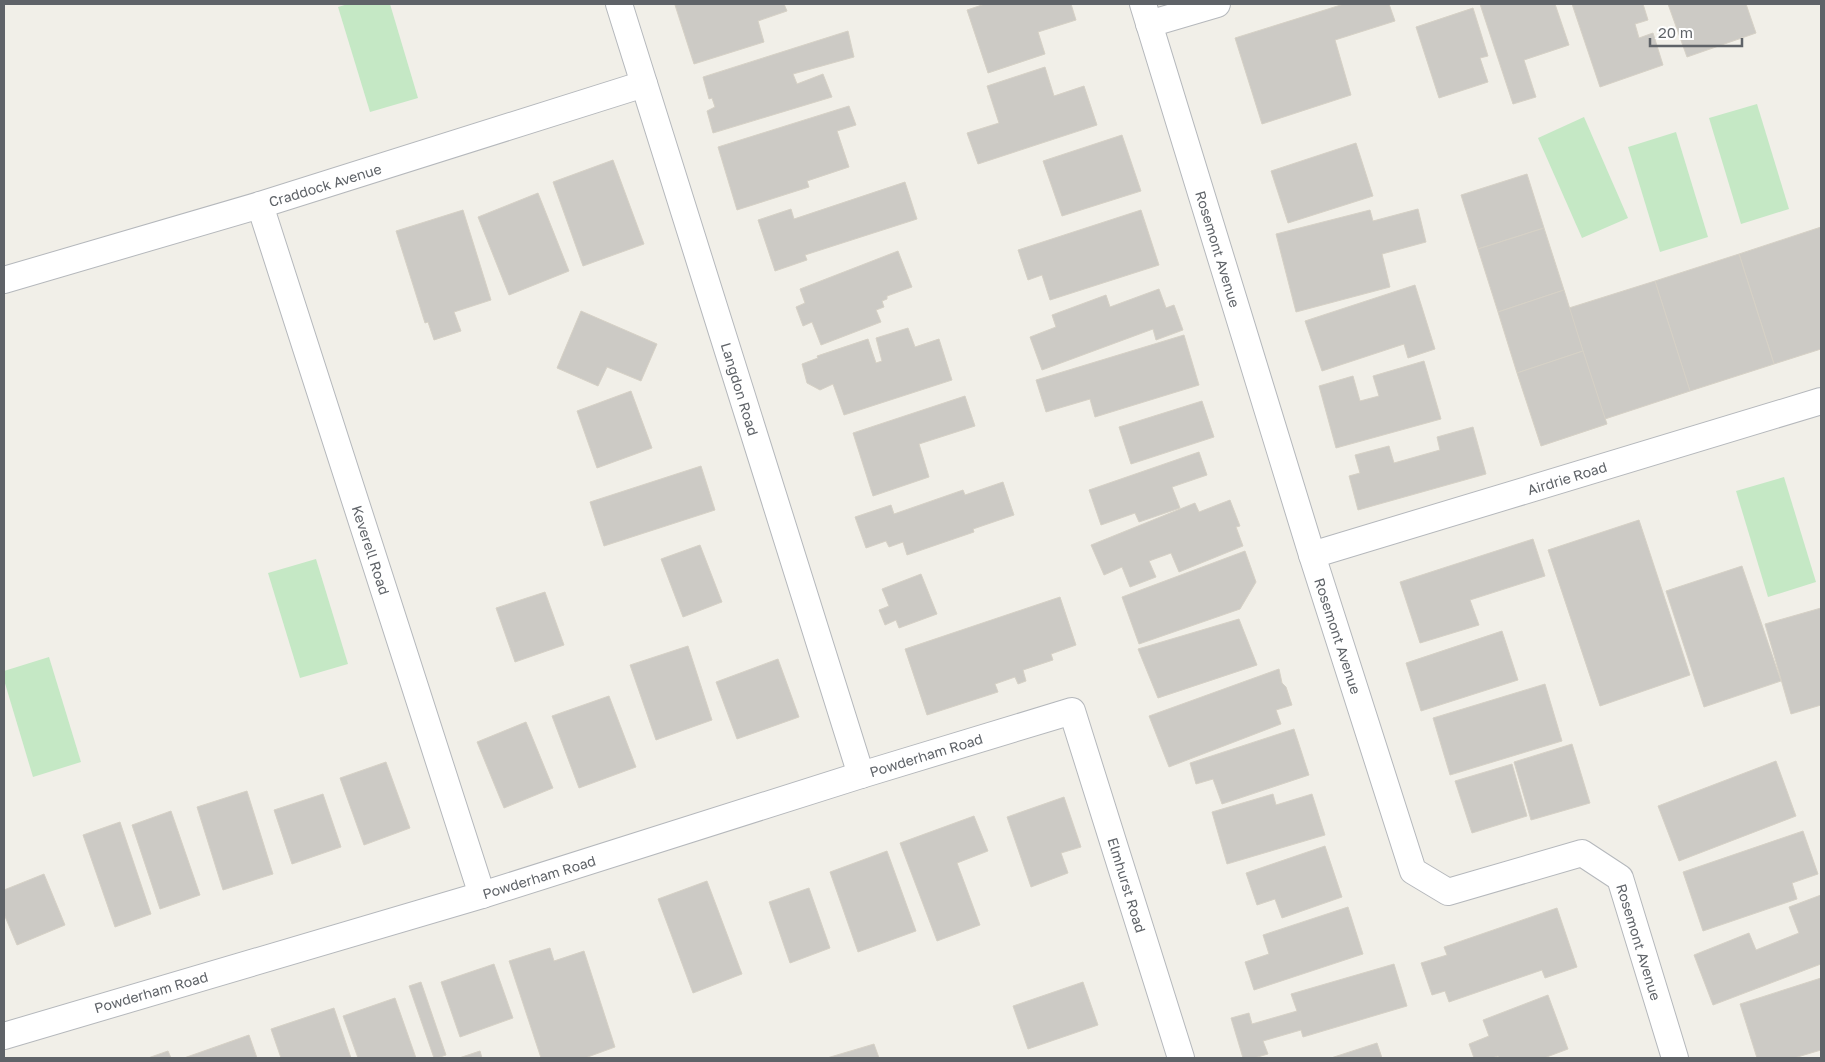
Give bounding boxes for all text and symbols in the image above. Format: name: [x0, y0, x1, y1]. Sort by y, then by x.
scale bar: [1650, 15, 1742, 47]
text: 20 m: [1658, 23, 1693, 41]
street label: Craddock Avenue: [267, 160, 383, 210]
street label: Rosemont Avenue: [1192, 189, 1244, 309]
street label: Langdon Road: [718, 340, 762, 438]
street label: Airdrie Road: [1525, 458, 1609, 498]
street label: Keverell Road: [349, 503, 393, 597]
street label: Rosemont Avenue: [1311, 576, 1365, 696]
street label: Powderham Road: [867, 730, 985, 780]
street label: Elmhurst Road: [1104, 835, 1150, 935]
street label: Powderham Road: [480, 852, 598, 902]
street label: Rosemont Avenue: [1613, 882, 1665, 1002]
street label: Powderham Road: [92, 968, 210, 1016]

